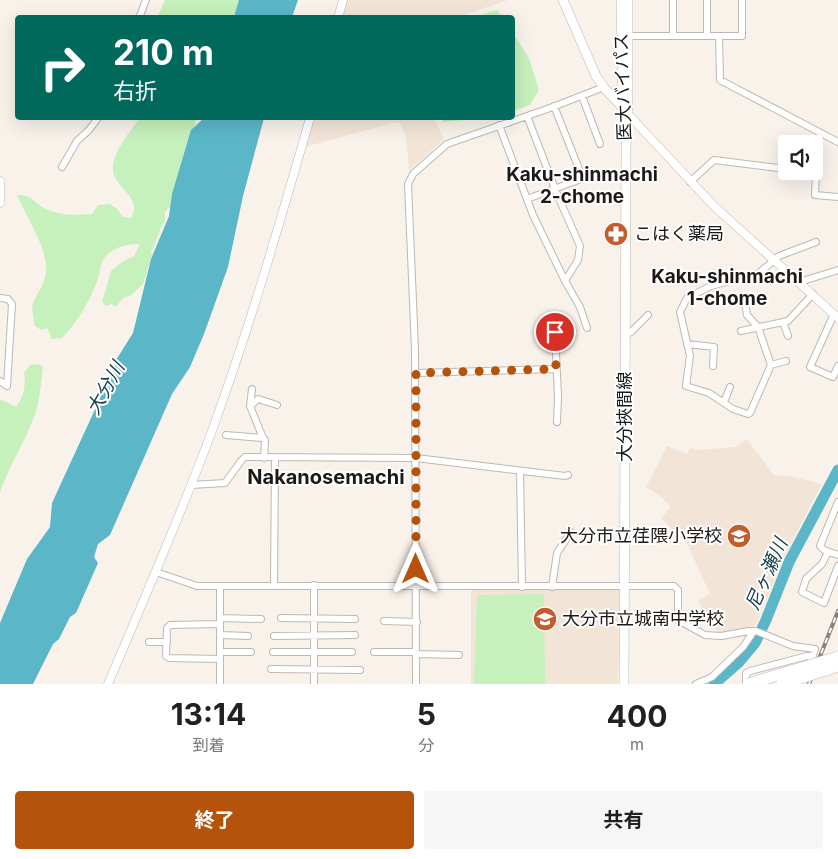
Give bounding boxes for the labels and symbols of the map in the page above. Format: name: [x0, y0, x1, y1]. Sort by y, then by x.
street label: 医大バイパス: [610, 33, 635, 141]
district label: Kaku-shinmachi 2-chome: [506, 163, 658, 208]
pharmacy icon: こはく薬局: [603, 221, 629, 247]
place label: こはく薬局: [634, 223, 724, 244]
district label: Kaku-shinmachi 1-chome: [651, 265, 803, 310]
pin: [534, 311, 576, 353]
water label: 大分川: [82, 356, 130, 419]
street label: 大分挾間線: [614, 372, 635, 462]
district label: Nakanosemachi: [247, 465, 405, 489]
school or university icon: 大分市立荏隈小学校: [726, 523, 752, 549]
place label: 大分市立荏隈小学校: [560, 525, 722, 546]
water label: 尼ヶ瀬川: [740, 533, 793, 614]
position arrow: [389, 542, 441, 594]
school or university icon: 大分市立城南中学校: [532, 606, 558, 632]
place label: 大分市立城南中学校: [562, 608, 724, 629]

